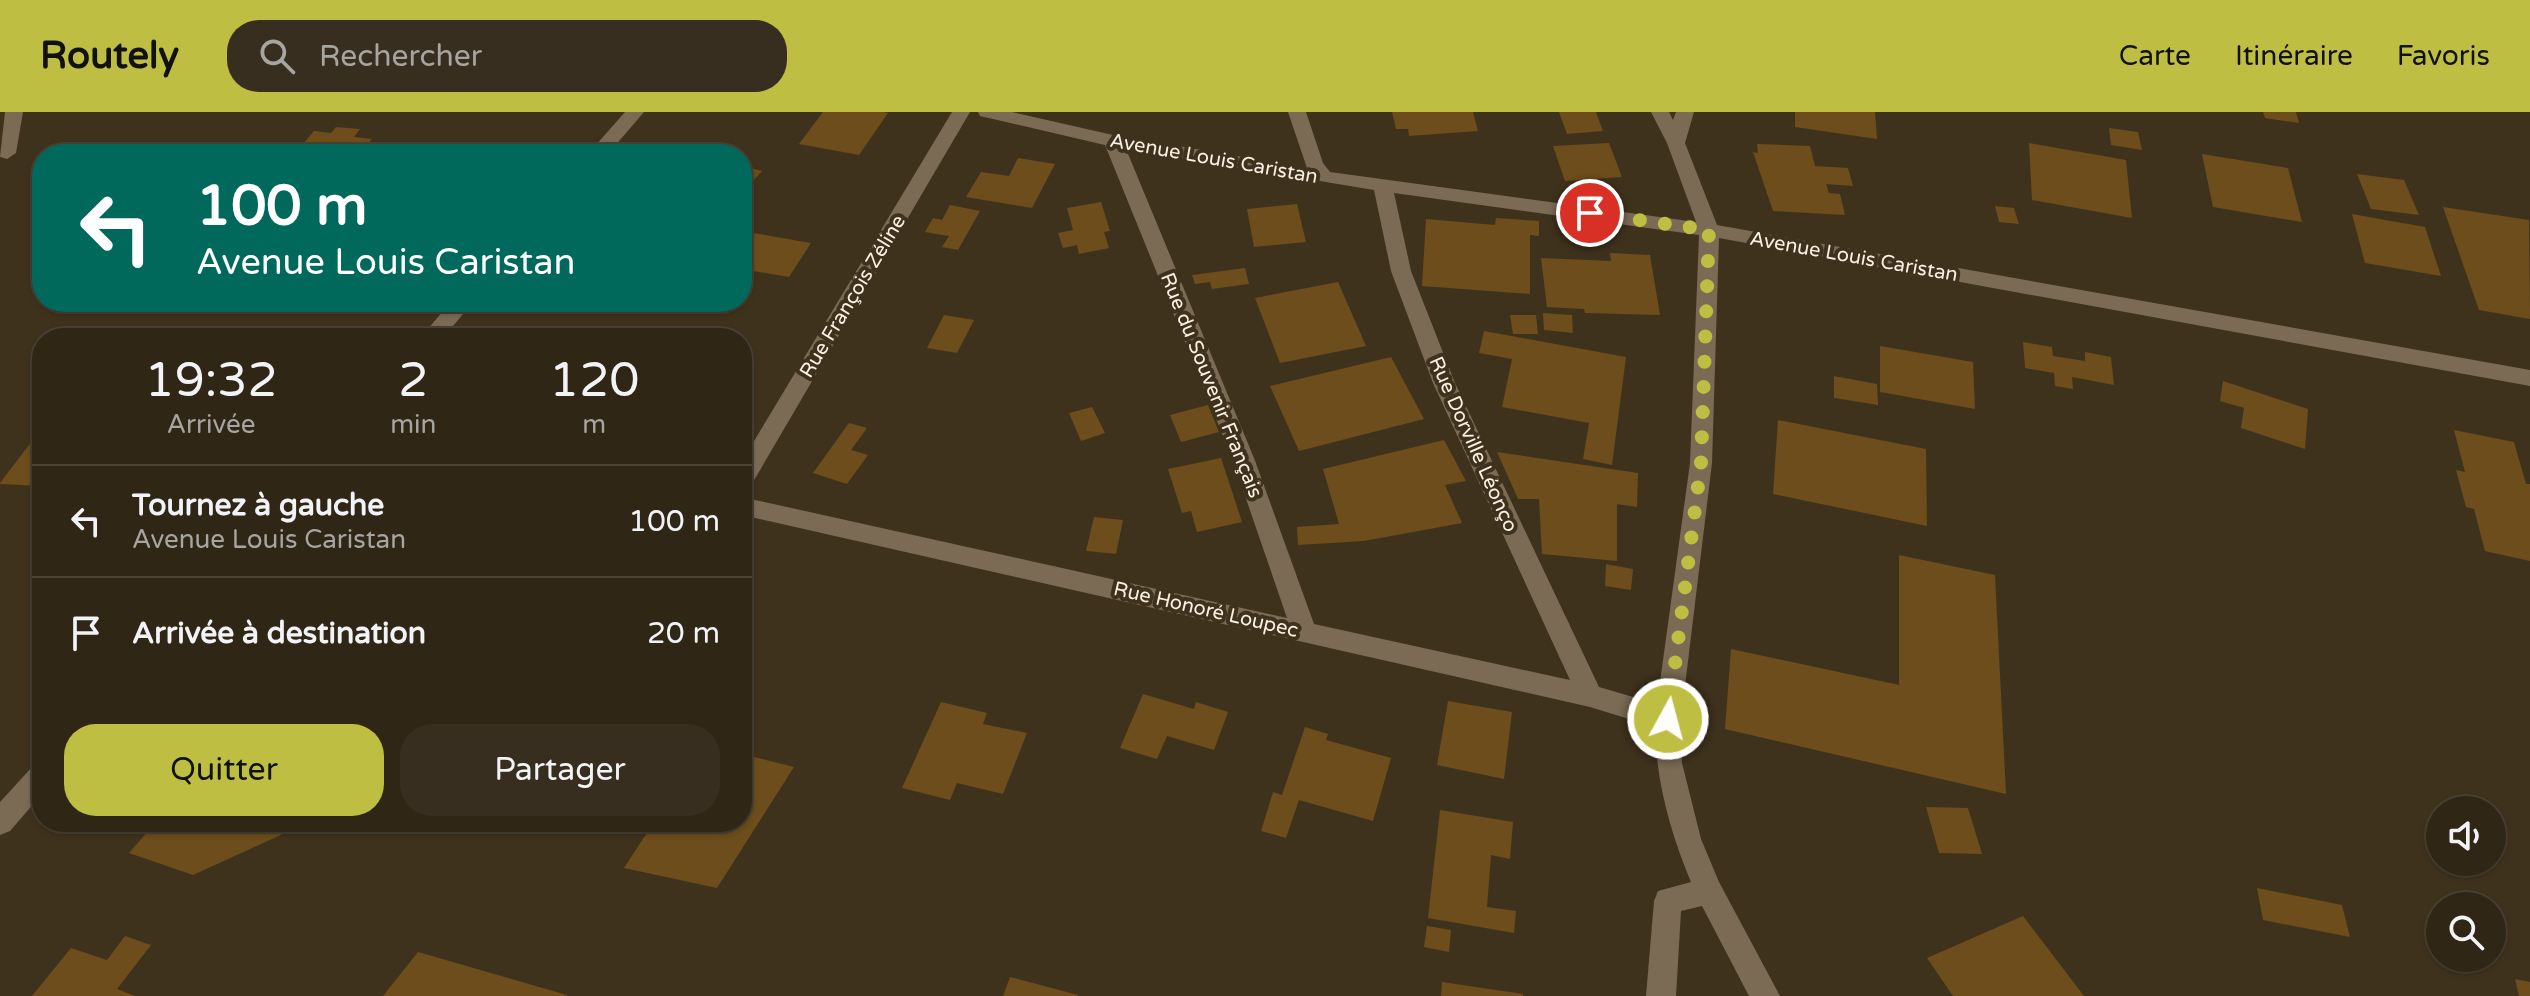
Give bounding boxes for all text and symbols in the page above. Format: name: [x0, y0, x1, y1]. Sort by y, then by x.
search box: [227, 20, 787, 92]
text: Routely: [40, 33, 179, 79]
icon: search: [255, 34, 299, 78]
text: Rechercher: [319, 38, 482, 75]
text: Carte: [2119, 39, 2191, 73]
text: Itinéraire: [2235, 39, 2353, 73]
text: Favoris: [2397, 39, 2490, 73]
street label: Avenue Louis Caristan: [1108, 129, 1320, 189]
text: 100 m: [196, 173, 367, 240]
icon: left: [64, 176, 168, 280]
pin: [1556, 179, 1624, 247]
icon: arrive: [1568, 191, 1612, 235]
street label: Rue François Zéline: [795, 211, 911, 382]
street label: Avenue Louis Caristan: [1748, 227, 1960, 287]
text: Avenue Louis Caristan: [196, 241, 575, 284]
street label: Rue du Souvenir Français: [1155, 269, 1267, 501]
text: 19:32: [145, 352, 278, 410]
text: 2: [398, 352, 428, 410]
text: 120: [549, 352, 639, 410]
street label: Rue Dorville Léonço: [1424, 353, 1523, 536]
text: Arrivée: [167, 409, 255, 440]
text: min: [390, 409, 436, 440]
text: m: [582, 409, 606, 440]
text: Tournez à gauche: [132, 487, 384, 524]
icon: left: [64, 499, 108, 543]
text: 100 m: [628, 503, 720, 540]
text: Avenue Louis Caristan: [132, 524, 406, 555]
street label: Rue Honoré Loupec: [1111, 577, 1300, 643]
icon: arrive: [64, 611, 108, 655]
text: Arrivée à destination: [132, 615, 426, 652]
text: 20 m: [647, 615, 720, 652]
position arrow: [1626, 677, 1710, 761]
button: Quitter: [64, 724, 384, 816]
button: Partager: [400, 724, 720, 816]
map controls: [2426, 796, 2506, 972]
button: sound: [2426, 796, 2506, 876]
button: search: [2426, 892, 2506, 972]

